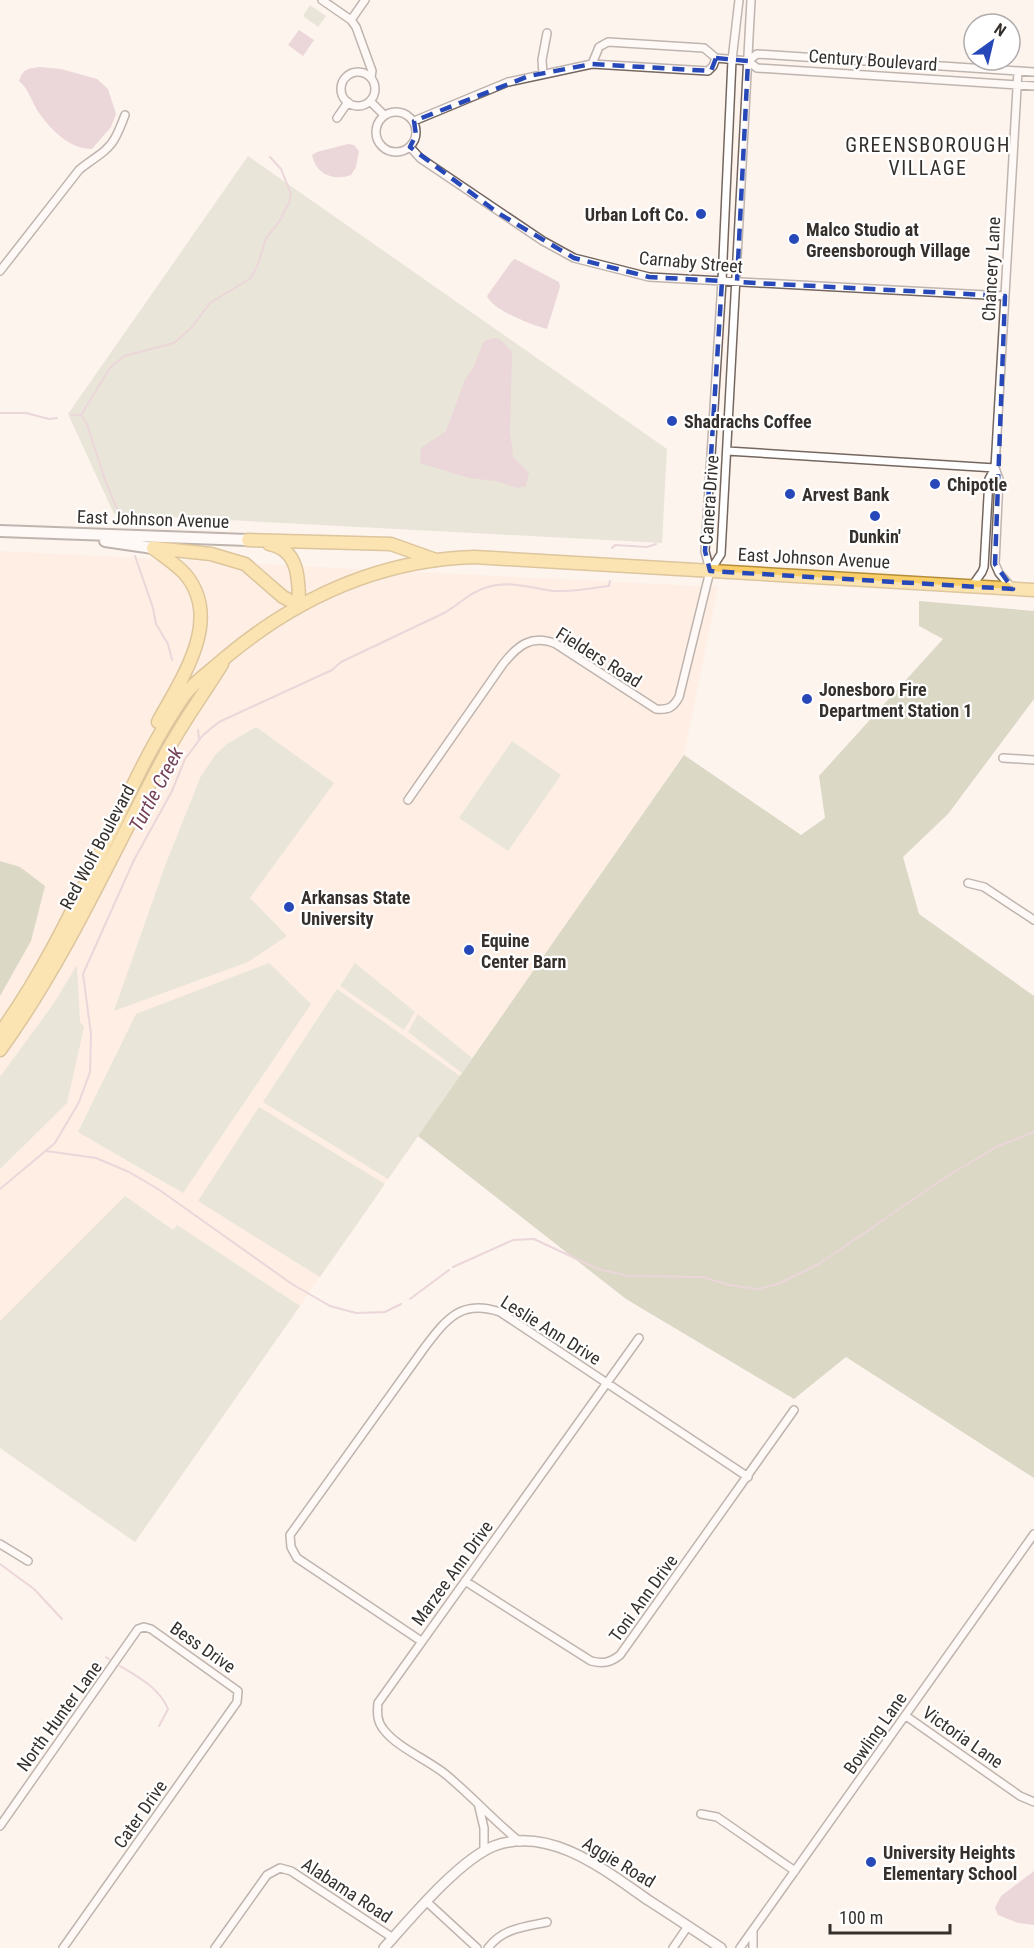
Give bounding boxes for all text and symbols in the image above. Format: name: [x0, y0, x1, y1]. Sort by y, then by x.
north arrow: [962, 12, 1022, 72]
text: N: [991, 19, 1009, 41]
street label: Century Boulevard: [808, 45, 938, 75]
district label: GREENSBOROUGH VILLAGE: [845, 133, 1011, 180]
place label: Urban Loft Co.: [585, 204, 689, 225]
marker: Urban Loft Co.: [694, 207, 708, 221]
street label: Chancery Lane: [978, 216, 1004, 322]
place label: Malco Studio at Greensborough Village: [806, 219, 971, 261]
marker: Malco Studio at Greensborough Village: [787, 232, 801, 246]
street label: Carnaby Street: [638, 247, 744, 277]
place label: Shadrachs Coffee: [684, 411, 812, 432]
marker: Shadrachs Coffee: [665, 414, 679, 428]
street label: Canera Drive: [695, 454, 723, 546]
place label: Chipotle: [947, 474, 1008, 495]
marker: Chipotle: [928, 477, 942, 491]
place label: Arvest Bank: [802, 484, 890, 505]
marker: Arvest Bank: [783, 487, 797, 501]
street label: East Johnson Avenue: [77, 506, 229, 532]
marker: Dunkin': [868, 509, 882, 523]
place label: Dunkin': [849, 526, 901, 547]
street label: East Johnson Avenue: [737, 544, 891, 572]
street label: Fielders Road: [552, 622, 646, 692]
place label: Jonesboro Fire Department Station 1: [819, 679, 972, 721]
marker: Jonesboro Fire Department Station 1: [800, 692, 814, 706]
water label: Turtle Creek: [124, 741, 189, 835]
street label: Red Wolf Boulevard: [55, 781, 139, 913]
place label: Arkansas State University: [301, 887, 411, 929]
marker: Arkansas State University: [282, 900, 296, 914]
place label: Equine Center Barn: [481, 930, 566, 972]
marker: Equine Center Barn: [462, 943, 476, 957]
street label: Leslie Ann Drive: [497, 1291, 605, 1369]
street label: Marzee Ann Drive: [407, 1517, 497, 1629]
street label: Toni Ann Drive: [604, 1550, 682, 1646]
street label: Bess Drive: [166, 1617, 240, 1677]
street label: North Hunter Lane: [12, 1657, 106, 1775]
street label: Bowling Lane: [839, 1688, 911, 1778]
street label: Victoria Lane: [919, 1702, 1007, 1772]
street label: Cater Drive: [109, 1776, 171, 1852]
street label: Aggie Road: [579, 1832, 659, 1892]
place label: University Heights Elementary School: [883, 1842, 1017, 1884]
street label: Alabama Road: [298, 1853, 396, 1927]
marker: University Heights Elementary School: [864, 1855, 878, 1869]
scale bar: [830, 1897, 950, 1935]
text: 100 m: [839, 1907, 883, 1928]

